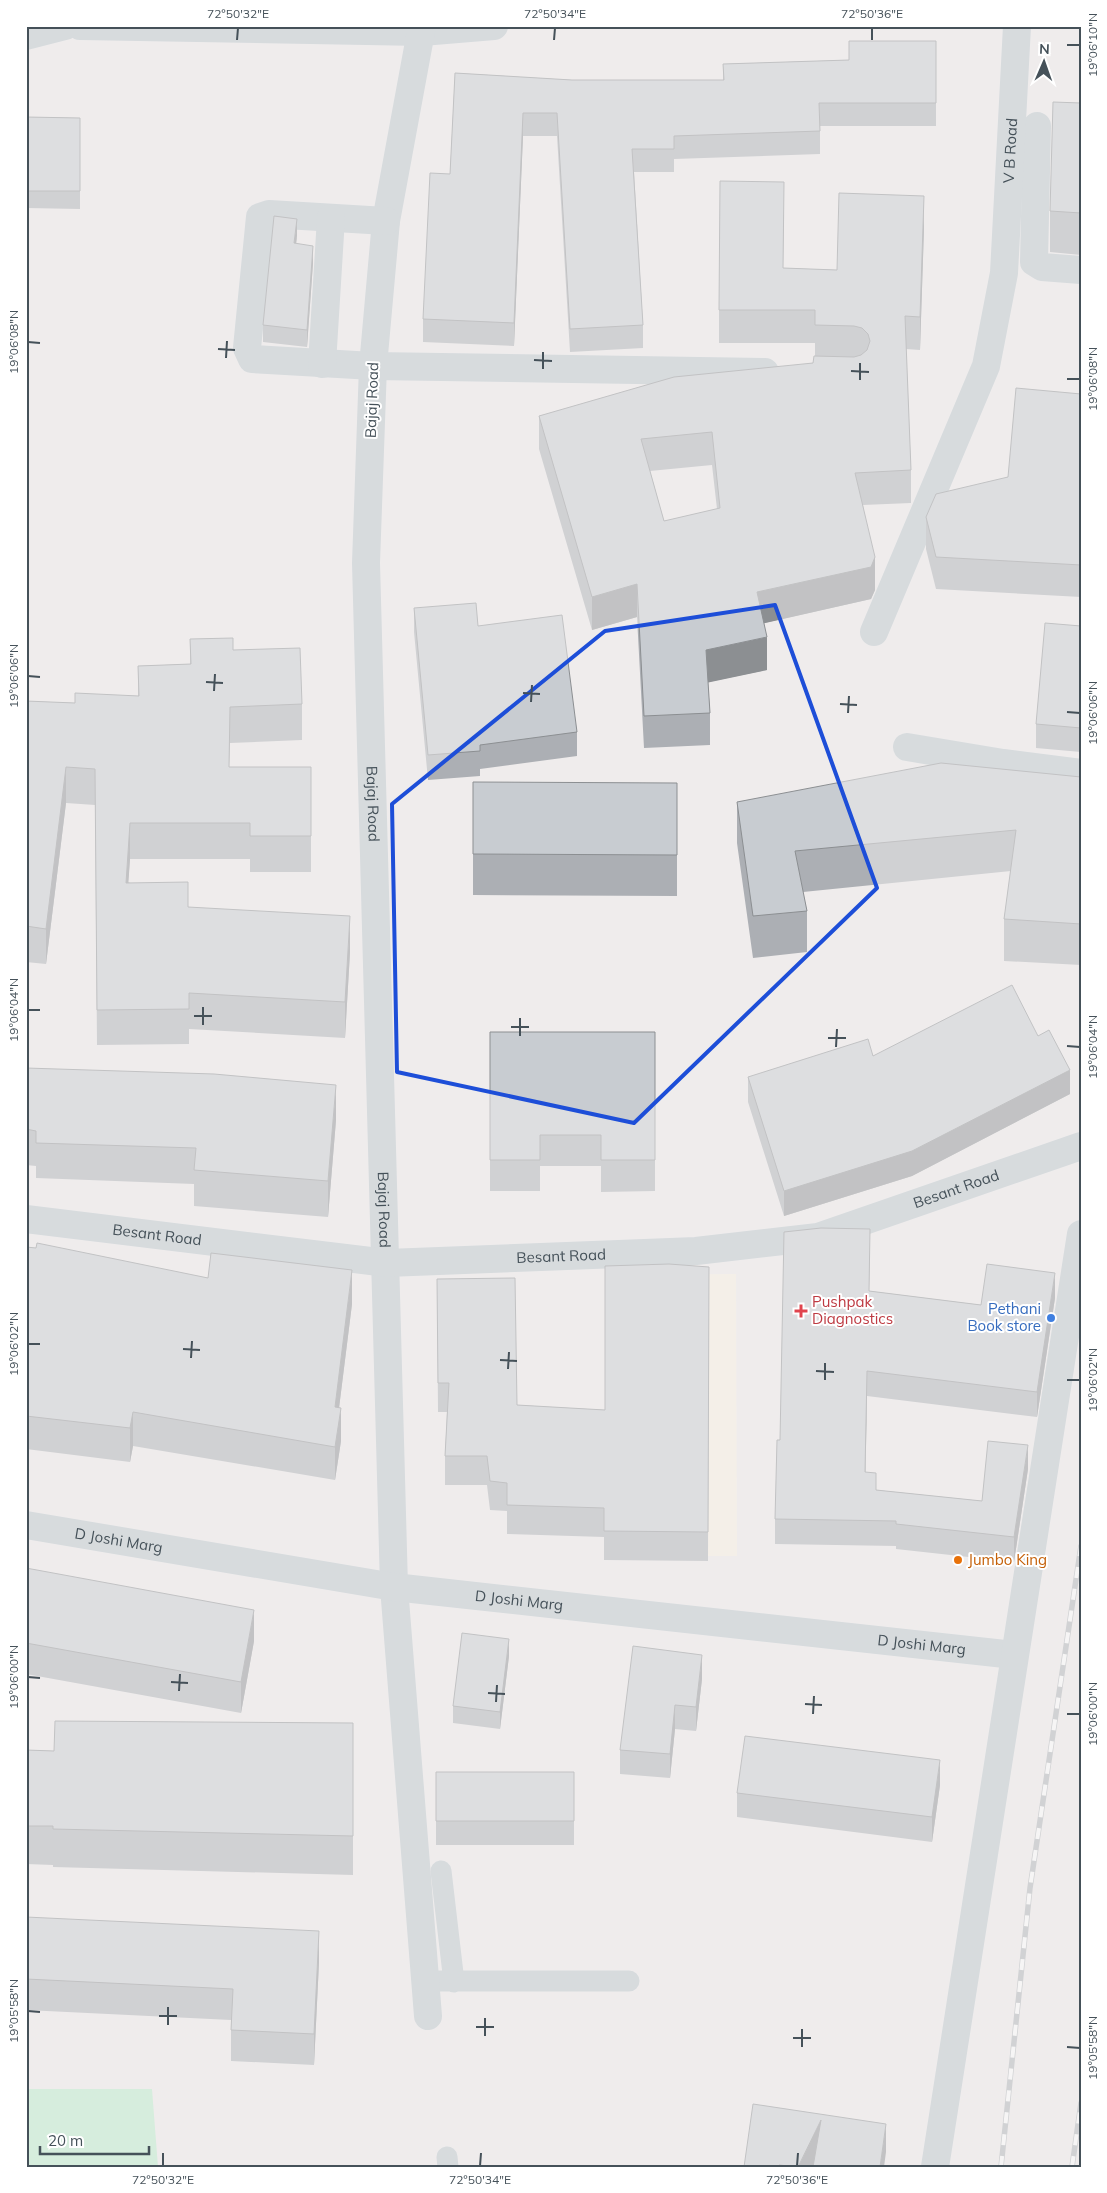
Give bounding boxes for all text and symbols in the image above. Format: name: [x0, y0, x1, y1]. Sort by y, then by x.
text: 72°50'32"E: [207, 6, 269, 21]
text: 72°50'34"E: [524, 6, 586, 21]
text: 72°50'36"E: [841, 6, 903, 21]
text: 19°06'10"N: [1085, 13, 1100, 77]
north arrow: [1020, 38, 1070, 88]
text: N: [1039, 40, 1050, 58]
street label: V B Road: [999, 117, 1021, 184]
text: 19°06'08"N: [6, 310, 21, 374]
text: 19°06'08"N: [1085, 347, 1100, 411]
street label: Bajaj Road: [361, 362, 382, 438]
text: 19°06'06"N: [6, 644, 21, 708]
text: 19°06'06"N: [1085, 681, 1100, 745]
street label: Bajaj Road: [363, 766, 384, 842]
text: 19°06'04"N: [6, 978, 21, 1042]
text: 19°06'04"N: [1085, 1015, 1100, 1079]
street label: Besant Road: [911, 1165, 1002, 1212]
street label: Bajaj Road: [374, 1171, 395, 1248]
street label: Besant Road: [111, 1220, 203, 1249]
street label: Besant Road: [516, 1245, 606, 1267]
place label: Pushpak Diagnostics: [812, 1292, 893, 1328]
place label: Pethani Book store: [967, 1299, 1041, 1335]
marker: Pushpak Diagnostics: [794, 1304, 808, 1318]
text: 19°06'02"N: [6, 1312, 21, 1376]
marker: Pethani Book store: [1045, 1312, 1057, 1324]
text: 19°06'02"N: [1085, 1348, 1100, 1412]
street label: D Joshi Marg: [73, 1523, 164, 1557]
place label: Jumbo King: [968, 1550, 1047, 1569]
marker: Jumbo King: [952, 1554, 964, 1566]
street label: D Joshi Marg: [474, 1586, 564, 1614]
street label: D Joshi Marg: [877, 1630, 967, 1659]
text: 19°06'00"N: [6, 1645, 21, 1709]
text: 19°06'00"N: [1085, 1682, 1100, 1746]
text: 19°05'58"N: [6, 1979, 21, 2043]
text: 19°05'58"N: [1085, 2016, 1100, 2080]
scale bar: [40, 2123, 149, 2155]
text: 20 m: [48, 2131, 83, 2150]
text: 72°50'32"E: [132, 2172, 194, 2187]
text: 72°50'34"E: [449, 2172, 511, 2187]
text: 72°50'36"E: [766, 2172, 828, 2187]

